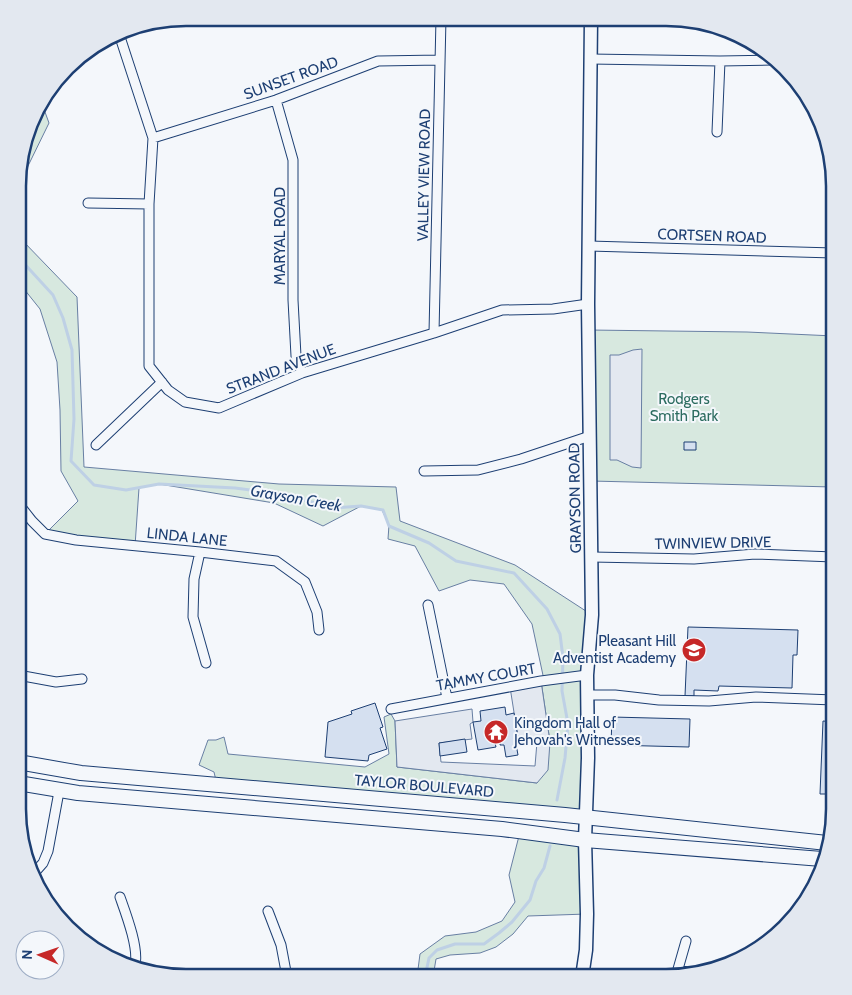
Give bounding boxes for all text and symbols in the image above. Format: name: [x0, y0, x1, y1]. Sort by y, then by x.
street label: SUNSET ROAD: [241, 53, 341, 103]
street label: VALLEY VIEW ROAD: [414, 109, 434, 241]
street label: MARYAL ROAD: [271, 187, 289, 285]
street label: CORTSEN ROAD: [657, 225, 767, 247]
street label: STRAND AVENUE: [224, 340, 338, 398]
park label: Rodgers Smith Park: [650, 390, 719, 425]
street label: GRAYSON ROAD: [565, 442, 585, 554]
water label: Grayson Creek: [249, 481, 344, 516]
street label: LINDA LANE: [146, 524, 228, 550]
street label: TWINVIEW DRIVE: [655, 533, 771, 553]
place label: Pleasant Hill Adventist Academy: [553, 632, 676, 667]
school or university icon: Pleasant Hill Adventist Academy: [681, 637, 707, 663]
street label: TAMMY COURT: [435, 659, 537, 695]
place label: Kingdom Hall of Jehovah's Witnesses: [513, 714, 641, 749]
temple icon: Kingdom Hall of Jehovah's Witnesses: [483, 719, 509, 745]
street label: TAYLOR BOULEVARD: [354, 771, 495, 801]
north arrow: [15, 930, 65, 980]
text: N: [18, 949, 36, 960]

